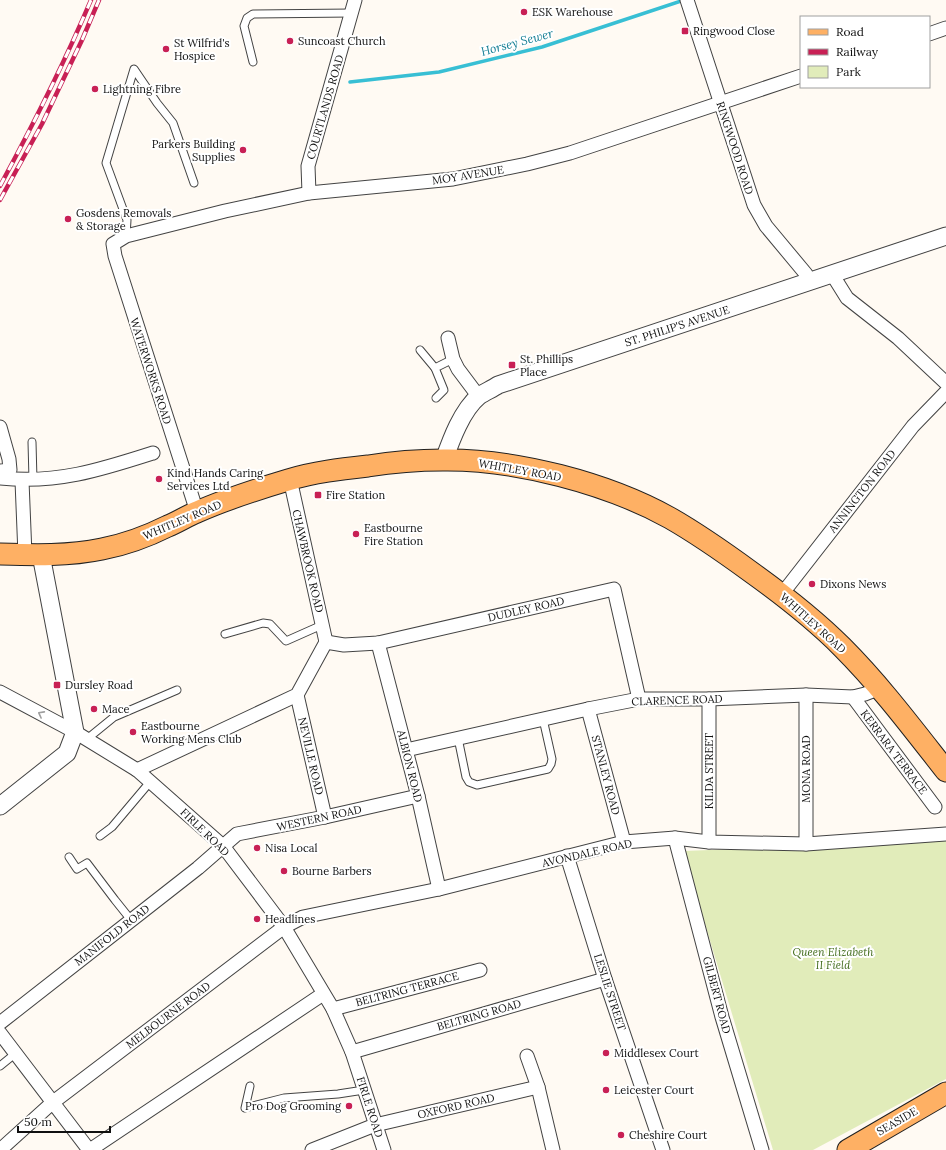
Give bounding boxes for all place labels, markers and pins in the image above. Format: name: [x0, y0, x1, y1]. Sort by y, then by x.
place label: ESK Warehouse: [532, 5, 613, 19]
marker: ESK Warehouse: [519, 7, 529, 17]
place label: Ringwood Close: [693, 24, 775, 38]
marker: Ringwood Close: [680, 26, 690, 36]
place label: Suncoast Church: [298, 34, 386, 48]
place label: St Wilfrid's Hospice: [174, 36, 230, 63]
marker: Suncoast Church: [285, 36, 295, 46]
marker: St Wilfrid's Hospice: [161, 44, 171, 54]
place label: Lightning Fibre: [103, 82, 181, 96]
marker: Lightning Fibre: [90, 84, 100, 94]
place label: Parkers Building Supplies: [152, 137, 236, 164]
marker: Parkers Building Supplies: [238, 145, 248, 155]
place label: Gosdens Removals & Storage: [76, 206, 171, 233]
marker: Gosdens Removals & Storage: [63, 214, 73, 224]
place label: St. Phillips Place: [520, 352, 573, 379]
marker: St. Phillips Place: [507, 360, 517, 370]
place label: Kind Hands Caring Services Ltd: [167, 466, 264, 493]
marker: Kind Hands Caring Services Ltd: [154, 474, 164, 484]
place label: Fire Station: [326, 488, 385, 502]
marker: Fire Station: [313, 490, 323, 500]
place label: Eastbourne Fire Station: [364, 521, 423, 548]
marker: Eastbourne Fire Station: [351, 529, 361, 539]
place label: Dixons News: [820, 577, 886, 591]
marker: Dixons News: [807, 579, 817, 589]
place label: Dursley Road: [65, 678, 133, 692]
marker: Dursley Road: [52, 680, 62, 690]
place label: Mace: [102, 702, 130, 716]
marker: Mace: [89, 704, 99, 714]
place label: Eastbourne Working Mens Club: [141, 719, 242, 746]
marker: Eastbourne Working Mens Club: [128, 727, 138, 737]
place label: Nisa Local: [265, 841, 317, 855]
marker: Nisa Local: [252, 843, 262, 853]
place label: Bourne Barbers: [292, 864, 372, 878]
marker: Bourne Barbers: [279, 866, 289, 876]
place label: Headlines: [265, 912, 315, 926]
marker: Headlines: [252, 914, 262, 924]
place label: Middlesex Court: [614, 1046, 700, 1060]
marker: Middlesex Court: [601, 1048, 611, 1058]
place label: Leicester Court: [614, 1083, 695, 1097]
marker: Leicester Court: [601, 1085, 611, 1095]
place label: Pro Dog Grooming: [245, 1099, 342, 1113]
marker: Pro Dog Grooming: [344, 1101, 354, 1111]
place label: Cheshire Court: [629, 1128, 708, 1142]
marker: Cheshire Court: [616, 1130, 626, 1140]

